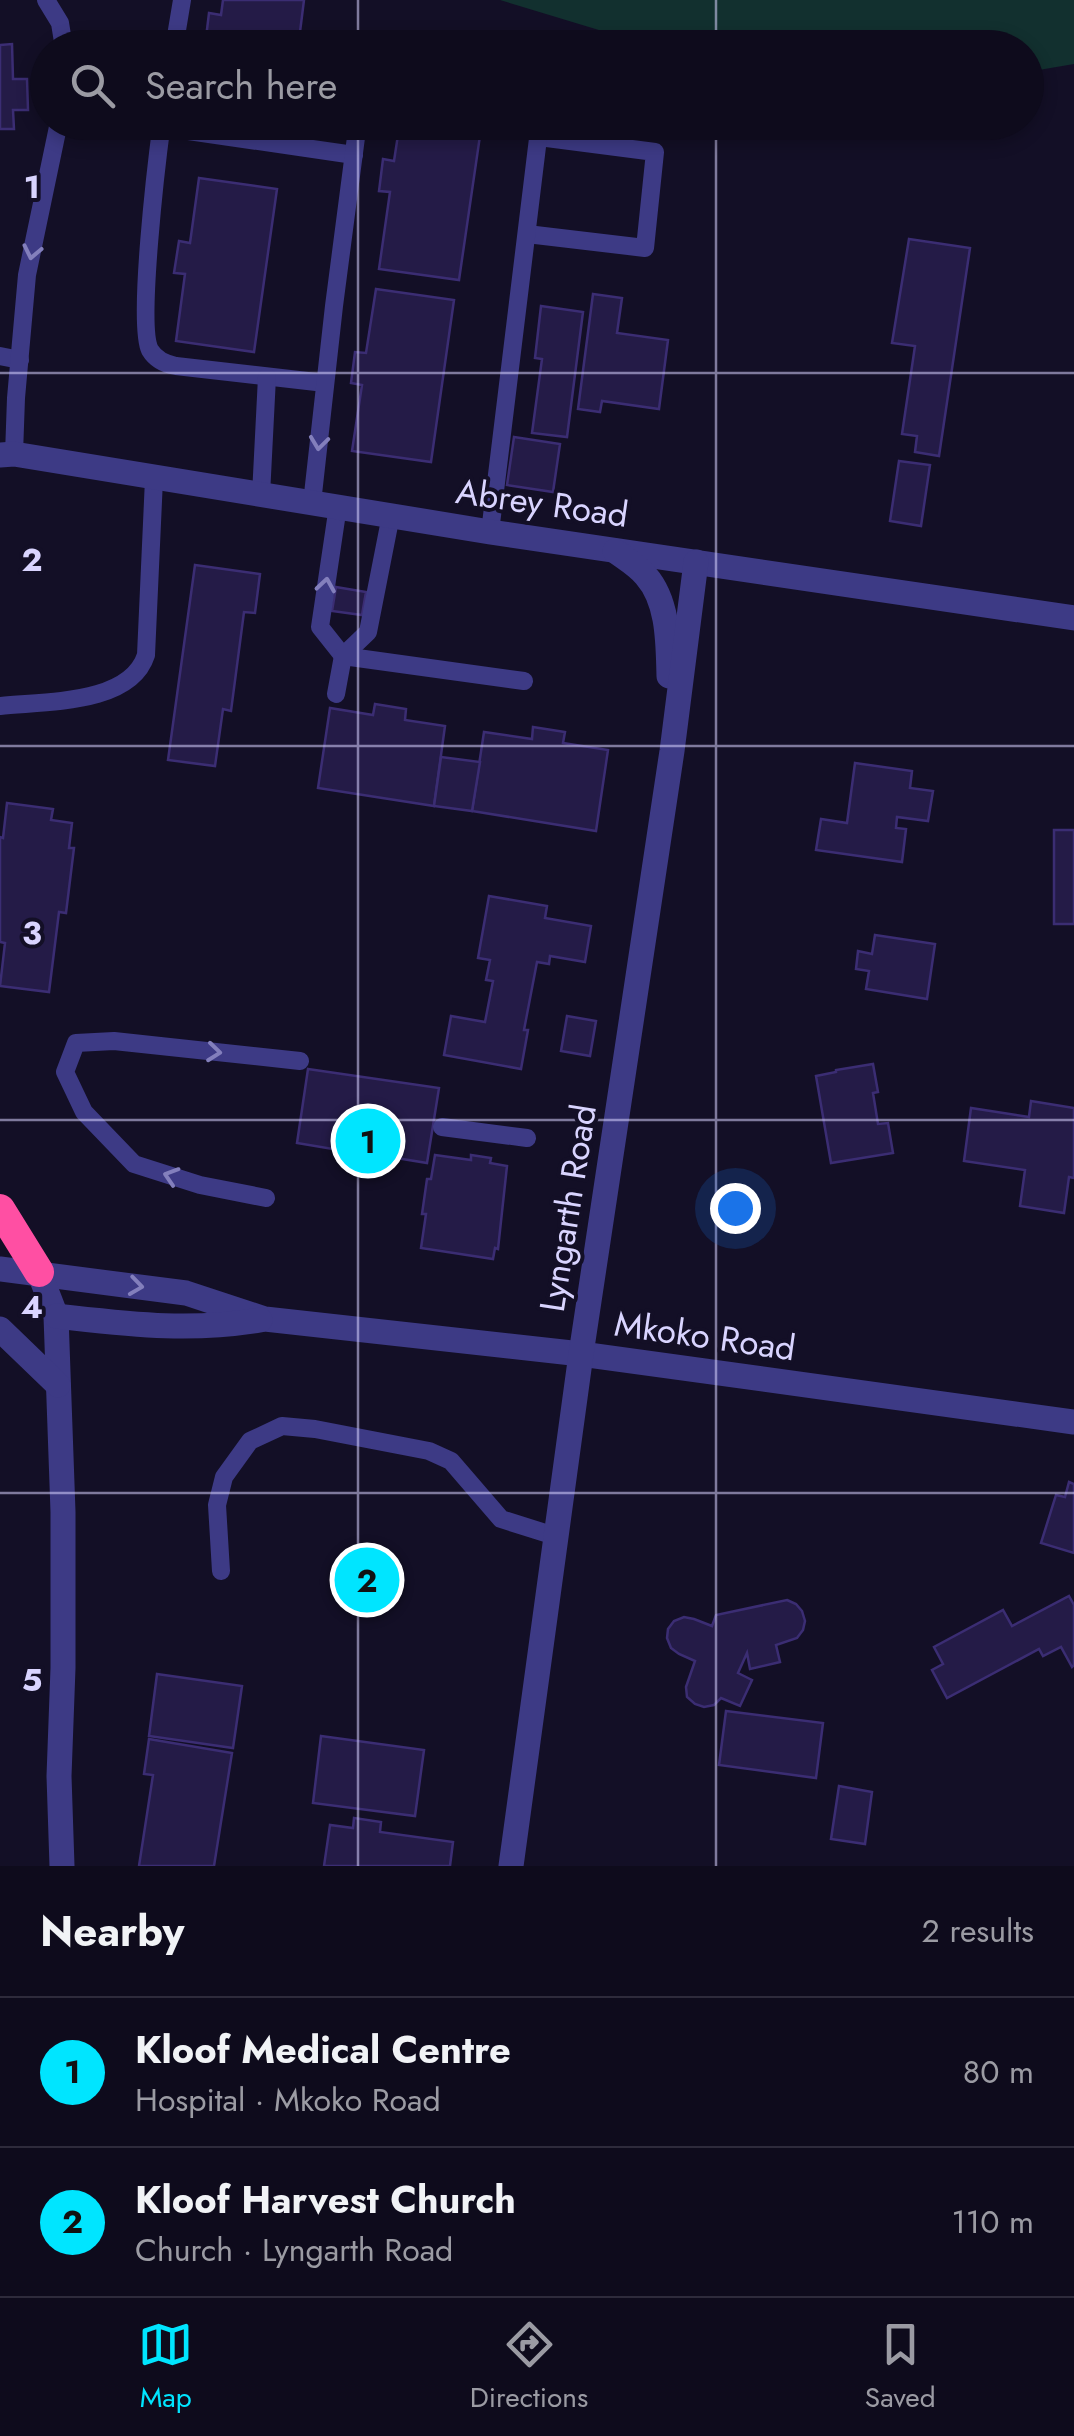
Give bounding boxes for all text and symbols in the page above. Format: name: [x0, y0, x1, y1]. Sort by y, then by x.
search box: [30, 30, 1044, 140]
icon: search: [65, 58, 120, 113]
text: Search here: [145, 58, 337, 113]
text: 1: [24, 164, 40, 210]
one-way arrow: [22, 243, 43, 260]
one-way arrow: [309, 435, 330, 451]
street label: Abrey Road: [453, 466, 631, 540]
text: 2: [22, 537, 43, 583]
one-way arrow: [315, 576, 336, 593]
text: 3: [22, 910, 42, 956]
one-way arrow: [207, 1041, 223, 1062]
street label: Lyngarth Road: [527, 1101, 609, 1315]
pin: 1: [336, 1104, 400, 1178]
one-way arrow: [163, 1167, 180, 1188]
your location: [710, 1183, 761, 1234]
one-way arrow: [128, 1274, 144, 1295]
text: 4: [21, 1284, 43, 1330]
street label: Mkoko Road: [611, 1299, 799, 1373]
pin: 2: [334, 1542, 400, 1618]
text: 5: [22, 1657, 42, 1703]
text: Nearby: [40, 1901, 184, 1962]
text: 2 results: [922, 1908, 1034, 1954]
text: Kloof Medical Centre: [135, 2022, 511, 2077]
text: 1: [64, 2049, 81, 2095]
text: 80 m: [963, 2049, 1034, 2095]
text: Hospital · Mkoko Road: [135, 2077, 441, 2123]
text: Kloof Harvest Church: [135, 2172, 516, 2227]
text: 2: [62, 2199, 83, 2245]
text: 110 m: [951, 2199, 1034, 2245]
text: Church · Lyngarth Road: [135, 2227, 453, 2273]
tab: Map: [138, 2317, 193, 2418]
tab: Directions: [470, 2317, 588, 2418]
tab: Saved: [865, 2317, 936, 2418]

